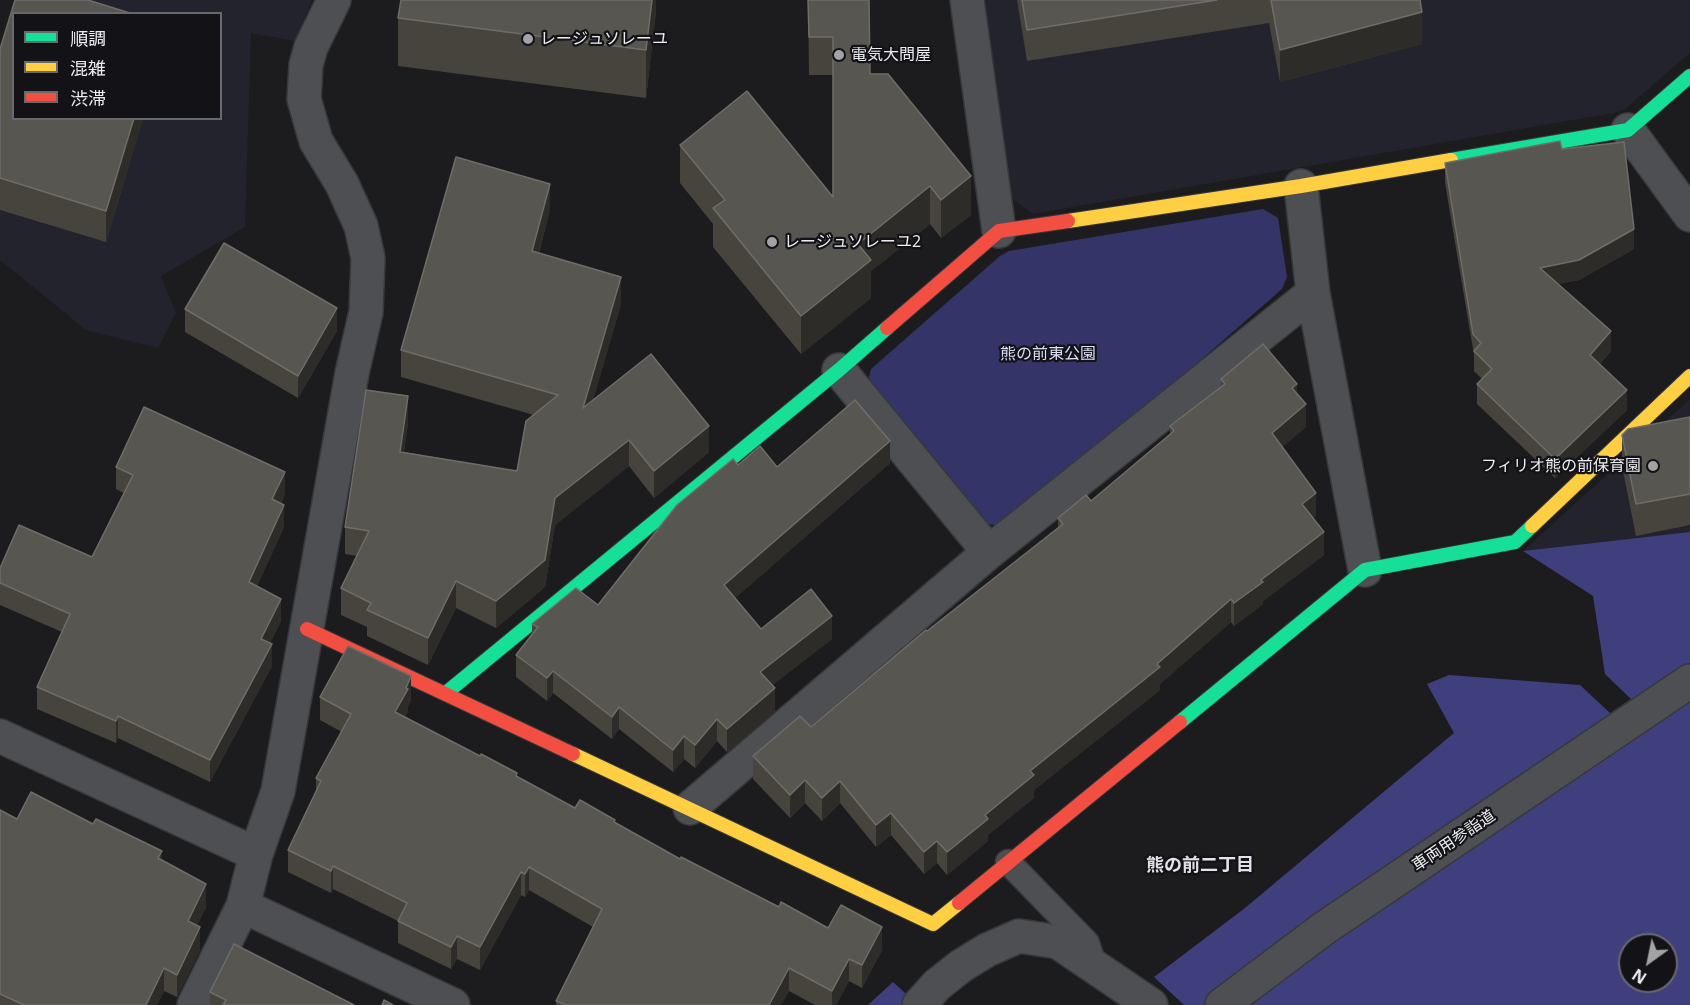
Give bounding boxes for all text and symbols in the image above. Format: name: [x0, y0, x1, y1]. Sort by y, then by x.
legend: [12, 12, 222, 120]
text: 順調: [70, 26, 106, 50]
place label: レージュソレーユ: [540, 29, 668, 49]
marker: レージュソレーユ: [521, 32, 535, 46]
place label: 電気大問屋: [851, 45, 931, 65]
marker: 電気大問屋: [832, 48, 846, 62]
text: 混雑: [70, 56, 106, 80]
text: 渋滞: [70, 86, 106, 110]
place label: レージュソレーユ2: [784, 232, 921, 252]
marker: レージュソレーユ2: [765, 235, 779, 249]
park label: 熊の前東公園: [1000, 344, 1096, 364]
place label: フィリオ熊の前保育園: [1481, 456, 1641, 476]
marker: フィリオ熊の前保育園: [1646, 459, 1660, 473]
street label: 車両用参詣道: [1409, 806, 1499, 876]
district label: 熊の前二丁目: [1146, 855, 1254, 877]
north arrow: [1618, 933, 1678, 993]
text: N: [1628, 964, 1651, 989]

